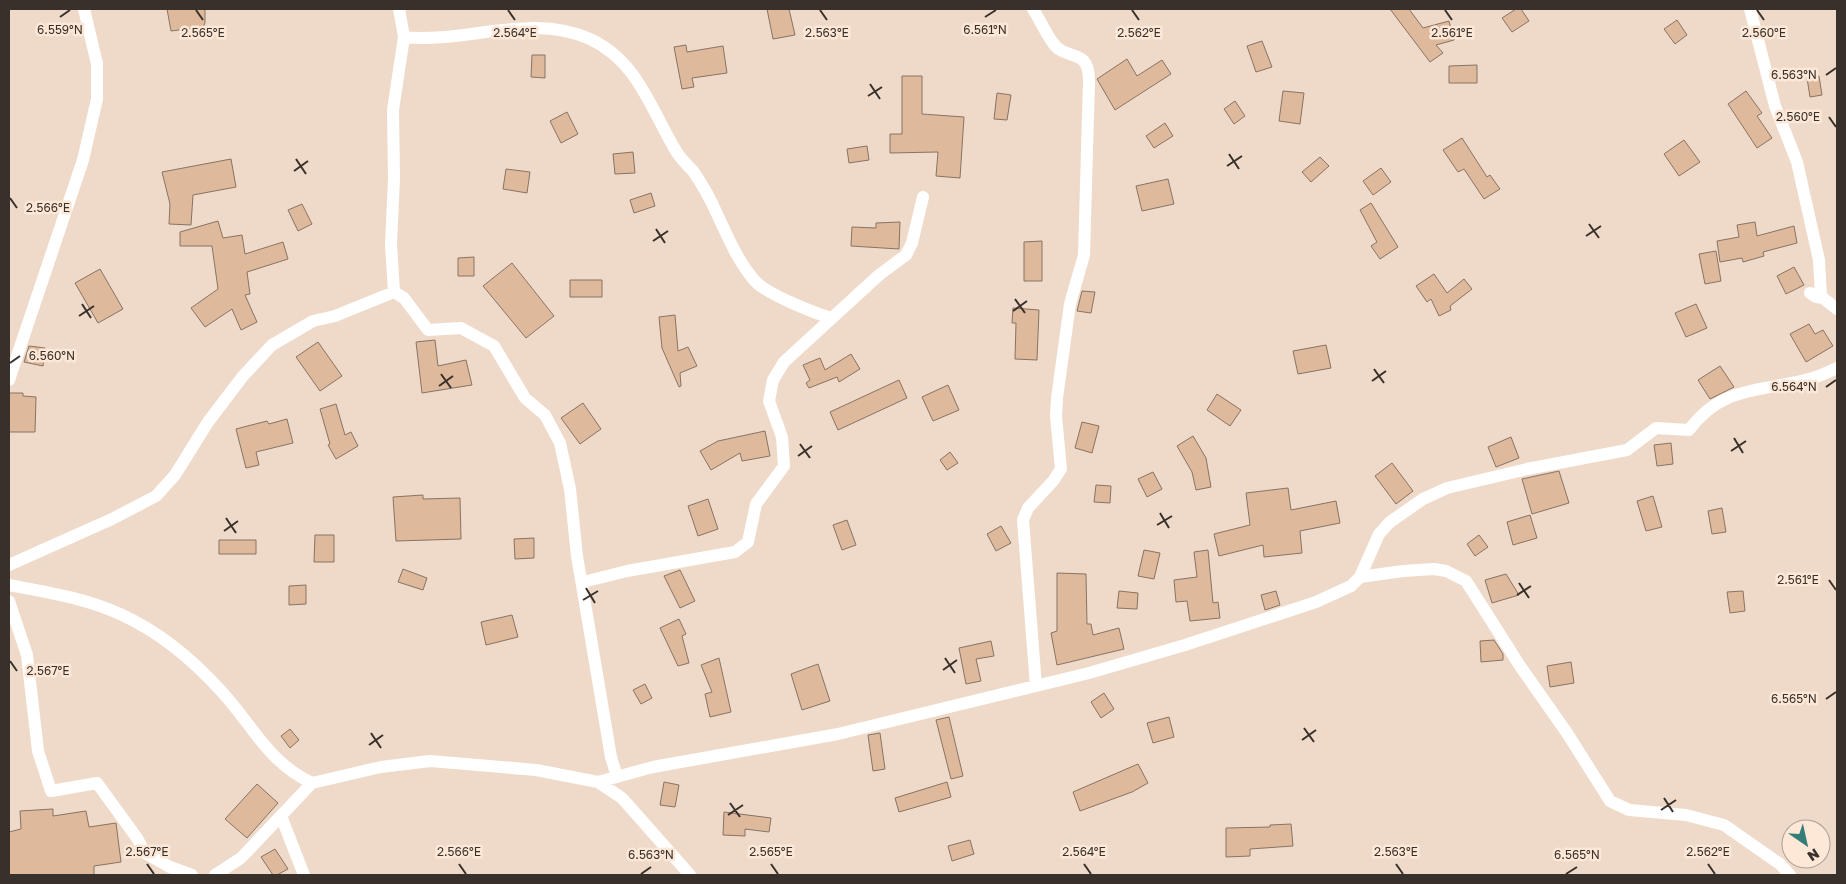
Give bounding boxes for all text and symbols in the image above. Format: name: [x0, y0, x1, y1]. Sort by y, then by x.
text: 6.559°N: [37, 22, 83, 37]
text: 6.561°N: [963, 22, 1007, 37]
text: 2.565°E: [181, 25, 225, 40]
text: 2.564°E: [493, 25, 537, 40]
text: 2.563°E: [805, 25, 849, 40]
text: 2.562°E: [1117, 25, 1161, 40]
text: 2.561°E: [1431, 25, 1473, 40]
text: 2.560°E: [1742, 25, 1786, 40]
text: 6.563°N: [1771, 67, 1817, 82]
text: 2.560°E: [1776, 109, 1820, 124]
text: 2.566°E: [26, 200, 70, 215]
text: 6.560°N: [29, 348, 75, 363]
text: 6.564°N: [1771, 379, 1817, 394]
text: 2.561°E: [1777, 572, 1819, 587]
text: 2.567°E: [26, 663, 70, 678]
text: 6.565°N: [1771, 691, 1817, 706]
north arrow: [1781, 819, 1831, 869]
text: 2.567°E: [125, 844, 169, 859]
text: 2.566°E: [437, 844, 481, 859]
text: 2.565°E: [749, 844, 793, 859]
text: 2.564°E: [1062, 844, 1106, 859]
text: 2.563°E: [1374, 844, 1418, 859]
text: 2.562°E: [1686, 844, 1730, 859]
text: N: [1804, 845, 1823, 865]
text: 6.563°N: [628, 847, 674, 862]
text: 6.565°N: [1554, 847, 1600, 862]

